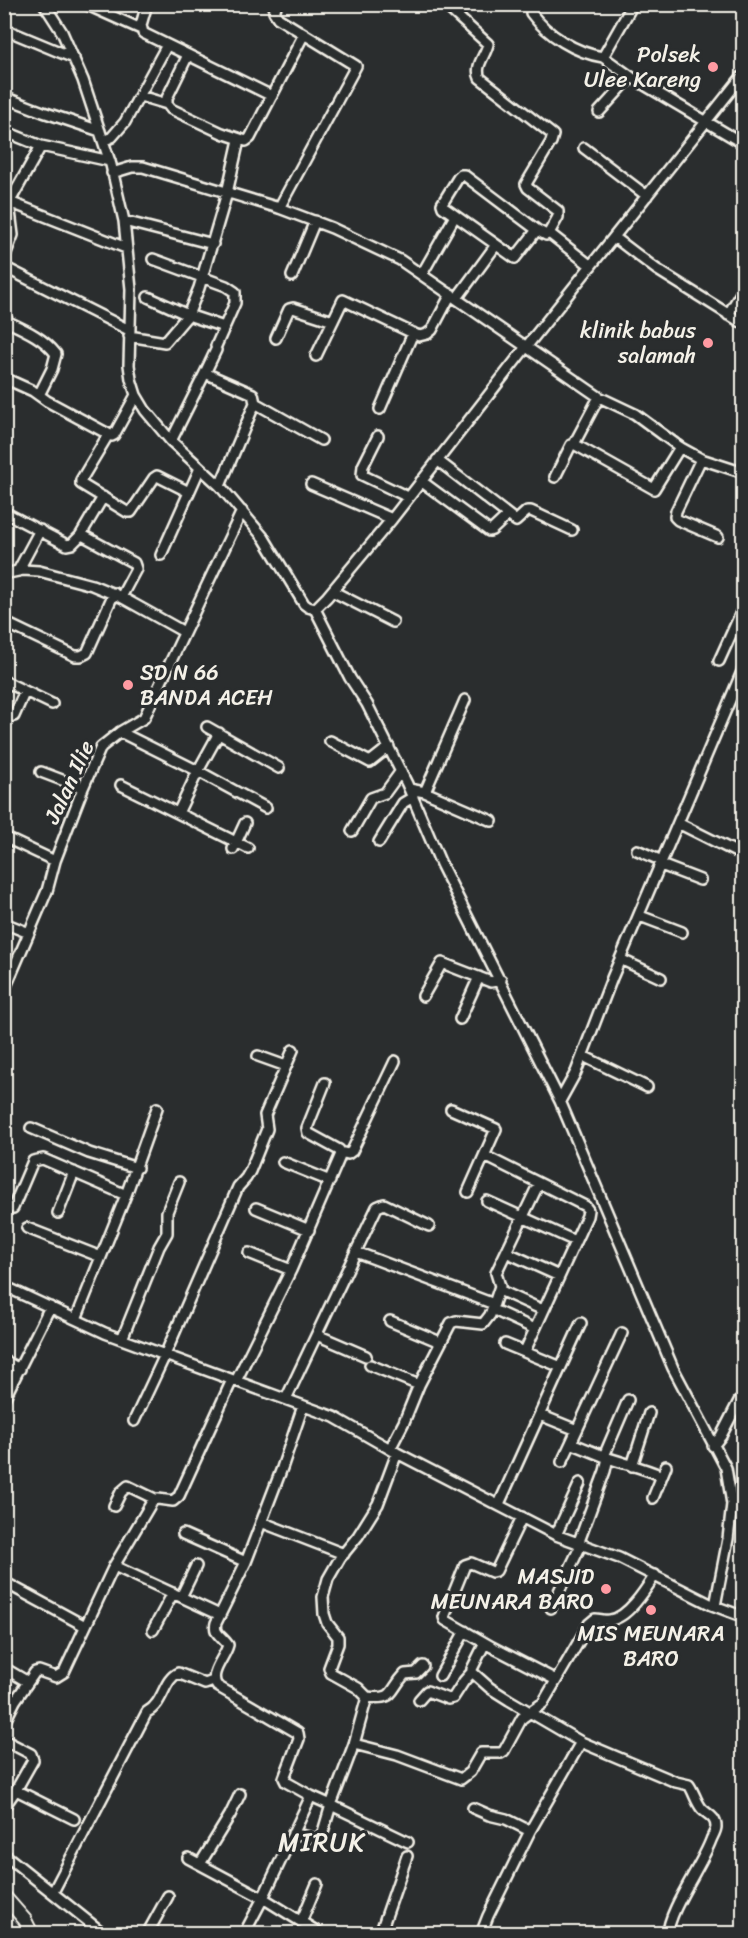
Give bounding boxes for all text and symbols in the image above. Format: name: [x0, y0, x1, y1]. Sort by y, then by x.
place label: Polsek Ulee Kareng: [584, 35, 701, 99]
marker: Polsek Ulee Kareng: [706, 60, 720, 74]
place label: klinik babus salamah: [580, 311, 697, 375]
marker: klinik babus salamah: [701, 336, 715, 350]
place label: SD N 66 BANDA ACEH: [140, 653, 273, 717]
marker: SD N 66 BANDA ACEH: [121, 678, 135, 692]
street label: Jalan Ilie: [32, 734, 105, 831]
place label: MASJID MEUNARA BARO: [431, 1557, 595, 1621]
marker: MASJID MEUNARA BARO: [599, 1582, 613, 1596]
marker: MIS MEUNARA BARO: [644, 1603, 658, 1617]
place label: MIS MEUNARA BARO: [577, 1614, 725, 1678]
district label: MIRUK: [278, 1819, 366, 1865]

